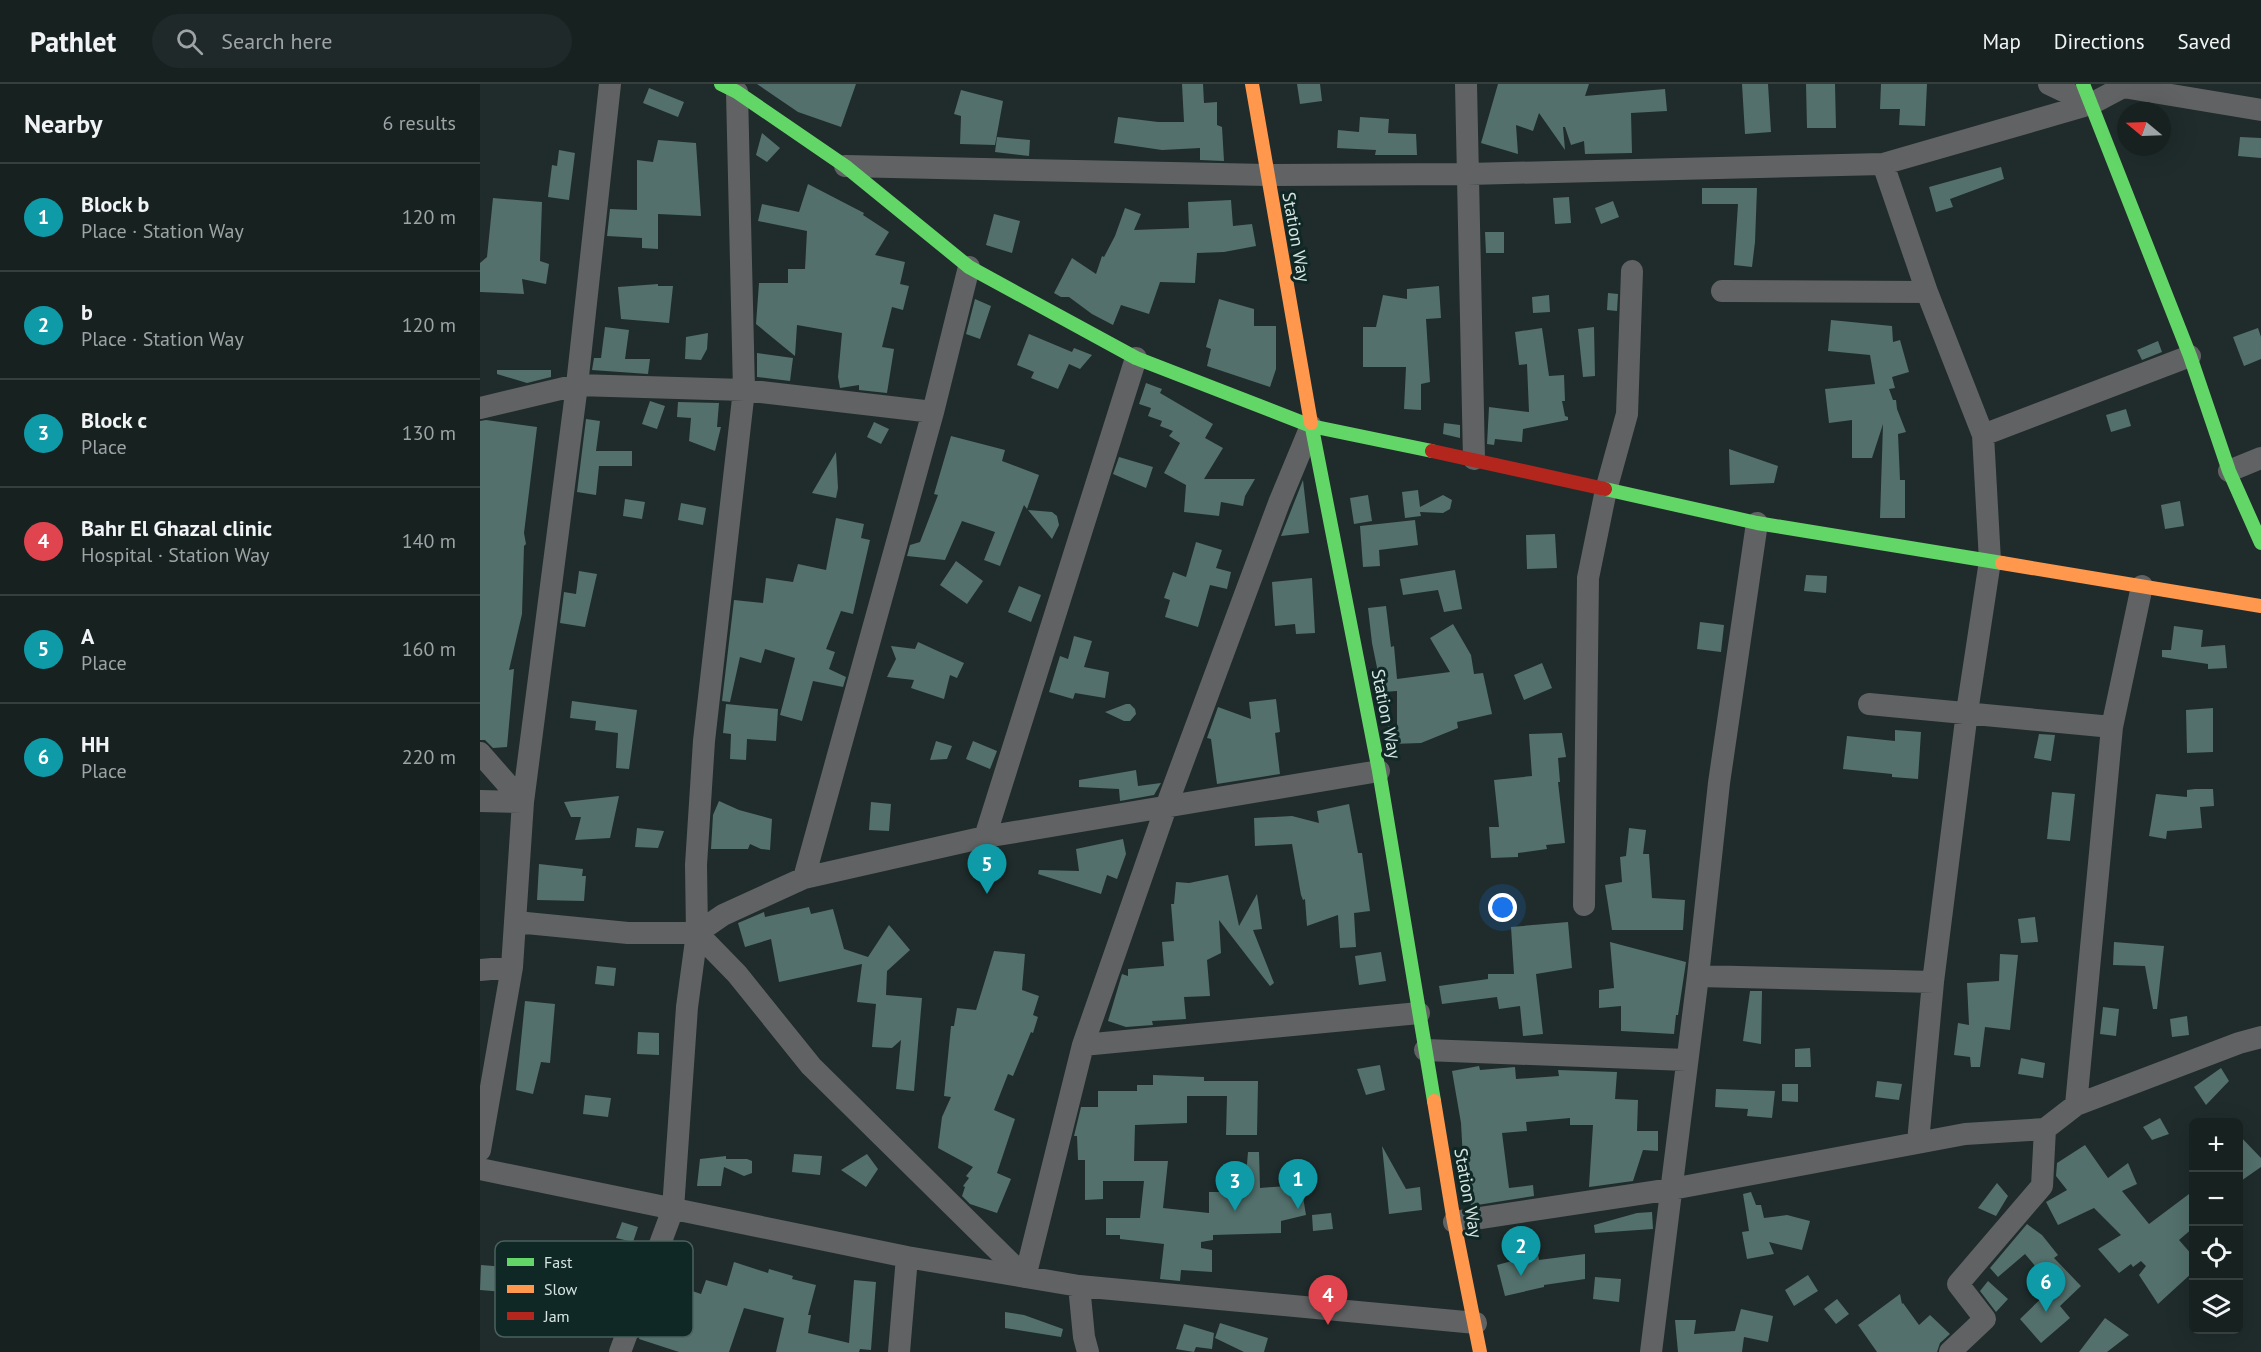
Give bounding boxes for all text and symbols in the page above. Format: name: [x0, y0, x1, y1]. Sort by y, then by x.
search box: [152, 14, 572, 68]
text: Pathlet: [30, 23, 116, 60]
icon: search: [173, 25, 206, 58]
text: Search here: [221, 27, 332, 55]
text: Map: [1982, 28, 2021, 55]
text: Directions: [2054, 28, 2145, 55]
text: Saved: [2178, 28, 2231, 55]
north arrow: [2117, 102, 2171, 156]
text: Nearby: [24, 107, 102, 140]
text: 6 results: [383, 110, 456, 136]
text: Block b: [81, 190, 149, 218]
street label: Station Way: [1277, 190, 1316, 284]
text: 1: [38, 204, 49, 230]
text: 120 m: [402, 204, 456, 230]
text: Place · Station Way: [81, 218, 244, 244]
text: b: [81, 298, 93, 326]
text: 2: [38, 312, 49, 338]
text: 120 m: [402, 312, 456, 338]
text: Place · Station Way: [81, 326, 244, 352]
text: Block c: [81, 406, 147, 434]
text: 3: [38, 420, 49, 446]
text: 130 m: [402, 420, 456, 446]
text: Place: [81, 434, 127, 460]
text: Bahr El Ghazal clinic: [81, 514, 272, 542]
text: 4: [38, 528, 49, 554]
text: 140 m: [402, 528, 456, 554]
text: Hospital · Station Way: [81, 542, 269, 568]
text: A: [81, 622, 94, 650]
text: 5: [38, 636, 49, 662]
text: 160 m: [402, 636, 456, 662]
text: Place: [81, 650, 127, 676]
street label: Station Way: [1367, 667, 1407, 761]
text: HH: [81, 730, 110, 758]
text: 6: [38, 744, 49, 770]
text: 220 m: [402, 744, 456, 770]
text: Place: [81, 758, 127, 784]
pin: 5: [968, 844, 1006, 894]
your location: [1488, 893, 1517, 922]
map controls: [2189, 1118, 2243, 1334]
button: +: [2189, 1118, 2243, 1172]
street label: Station Way: [1449, 1146, 1488, 1240]
pin: 1: [1278, 1160, 1318, 1209]
pin: 3: [1216, 1162, 1254, 1211]
button: −: [2189, 1172, 2243, 1226]
pin: 2: [1502, 1226, 1540, 1276]
button: locate: [2189, 1226, 2243, 1280]
legend: [495, 1241, 693, 1337]
text: Fast: [544, 1252, 573, 1272]
pin: 6: [2026, 1262, 2066, 1312]
pin: 4: [1308, 1276, 1348, 1325]
text: Slow: [544, 1279, 578, 1299]
button: layers: [2189, 1280, 2243, 1334]
text: Jam: [543, 1306, 570, 1326]

